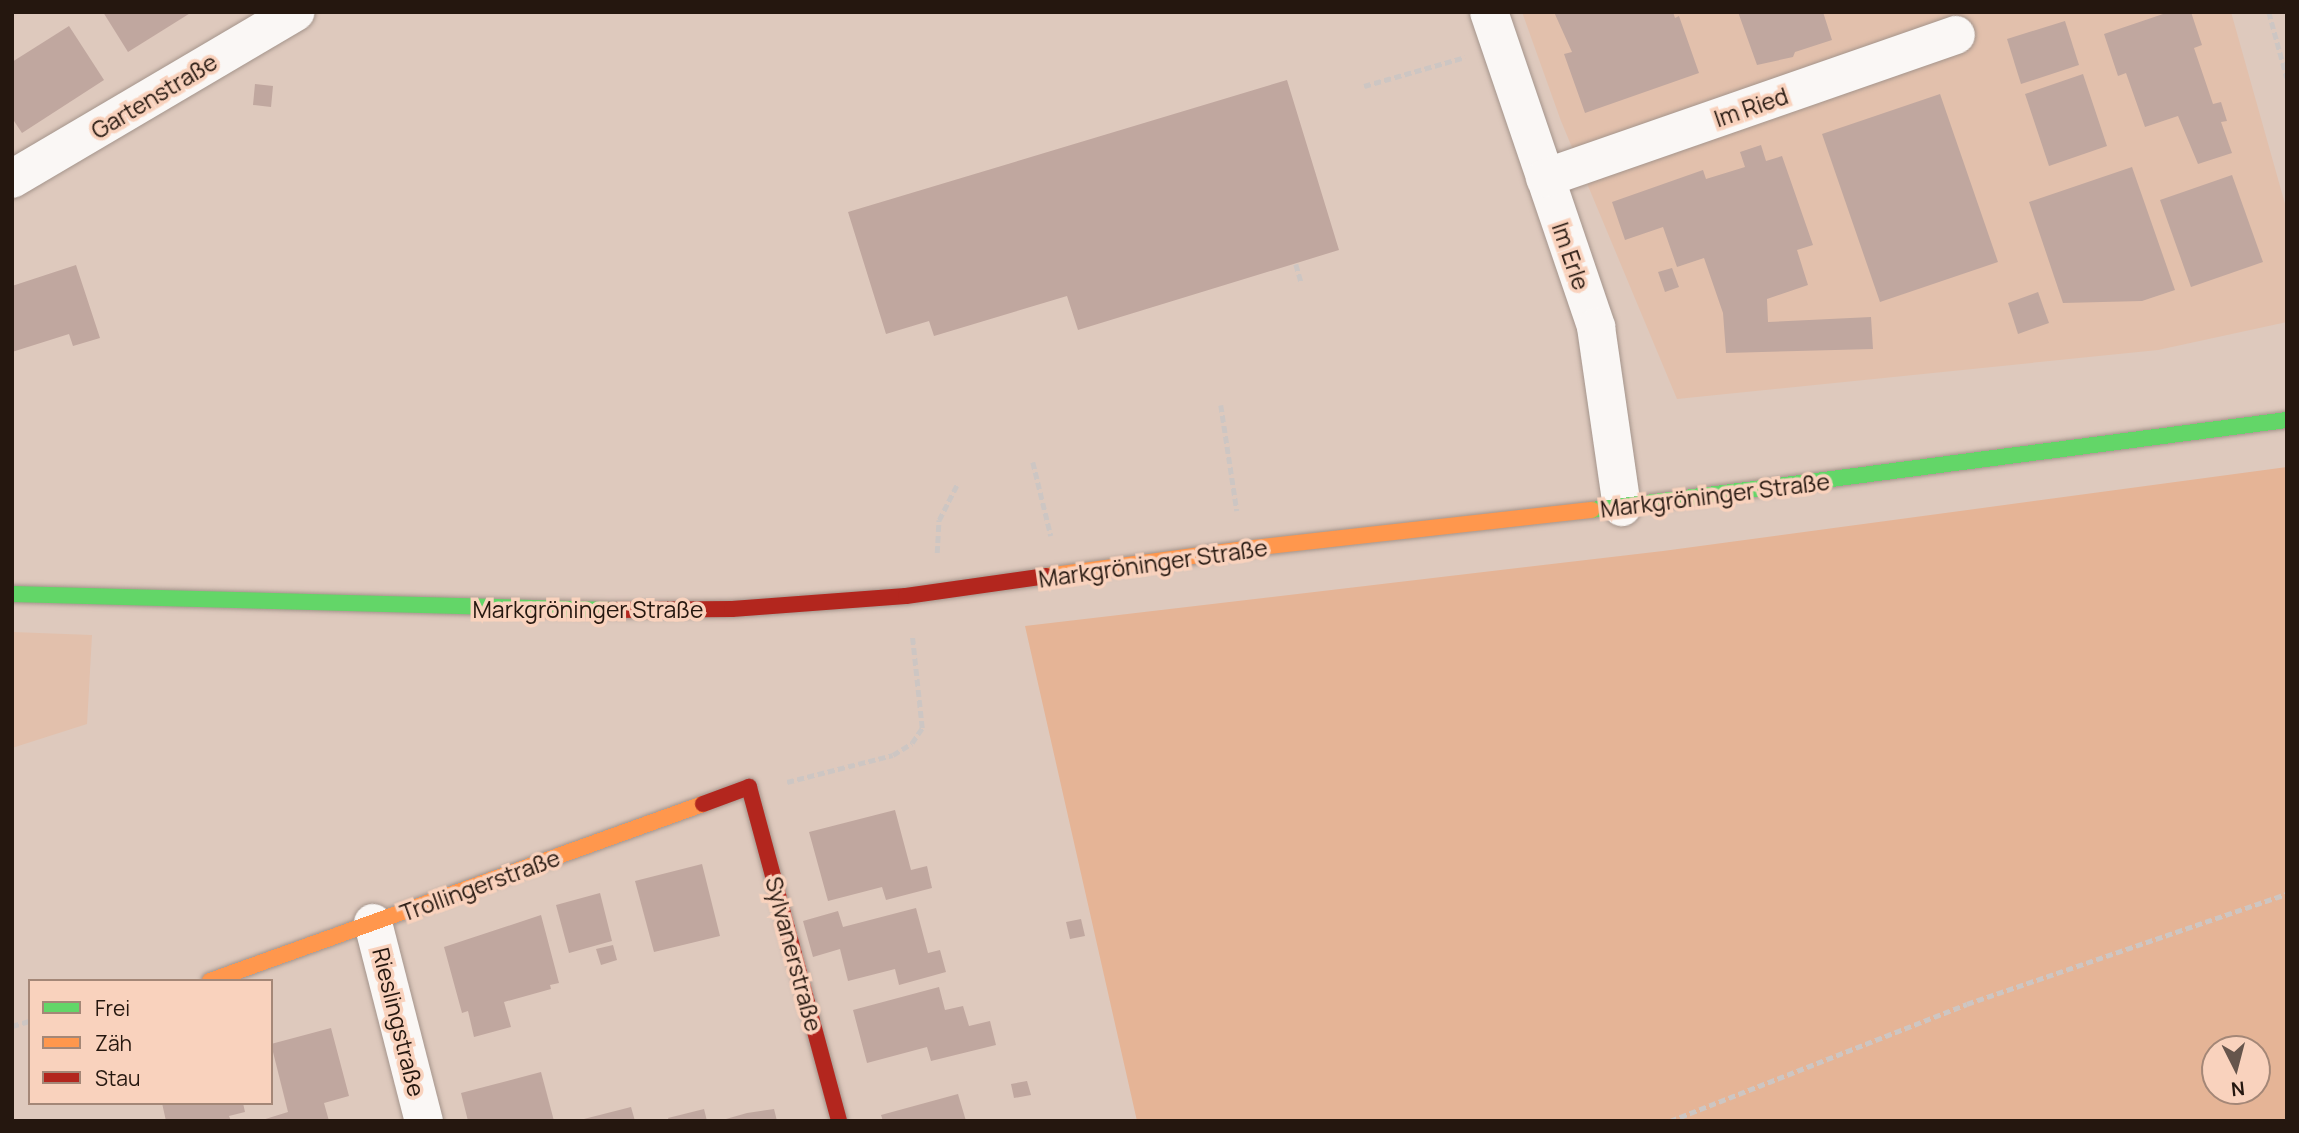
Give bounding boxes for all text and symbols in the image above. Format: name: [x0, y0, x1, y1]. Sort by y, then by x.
street label: Gartenstraße: [86, 48, 222, 144]
street label: Im Ried: [1710, 82, 1792, 132]
street label: Im Erle: [1547, 219, 1595, 293]
street label: Markgröninger Straße: [1599, 467, 1831, 523]
street label: Markgröninger Straße: [1037, 533, 1269, 593]
street label: Markgröninger Straße: [473, 595, 703, 623]
street label: Trollingerstraße: [396, 843, 564, 927]
street label: Sylvanerstraße: [760, 874, 828, 1034]
street label: Rieslingstraße: [367, 945, 431, 1099]
legend: [28, 979, 273, 1105]
text: Frei: [95, 994, 130, 1022]
text: Zäh: [95, 1029, 132, 1057]
north arrow: [2201, 1035, 2271, 1105]
text: Stau: [95, 1064, 141, 1092]
text: N: [2230, 1075, 2246, 1103]

